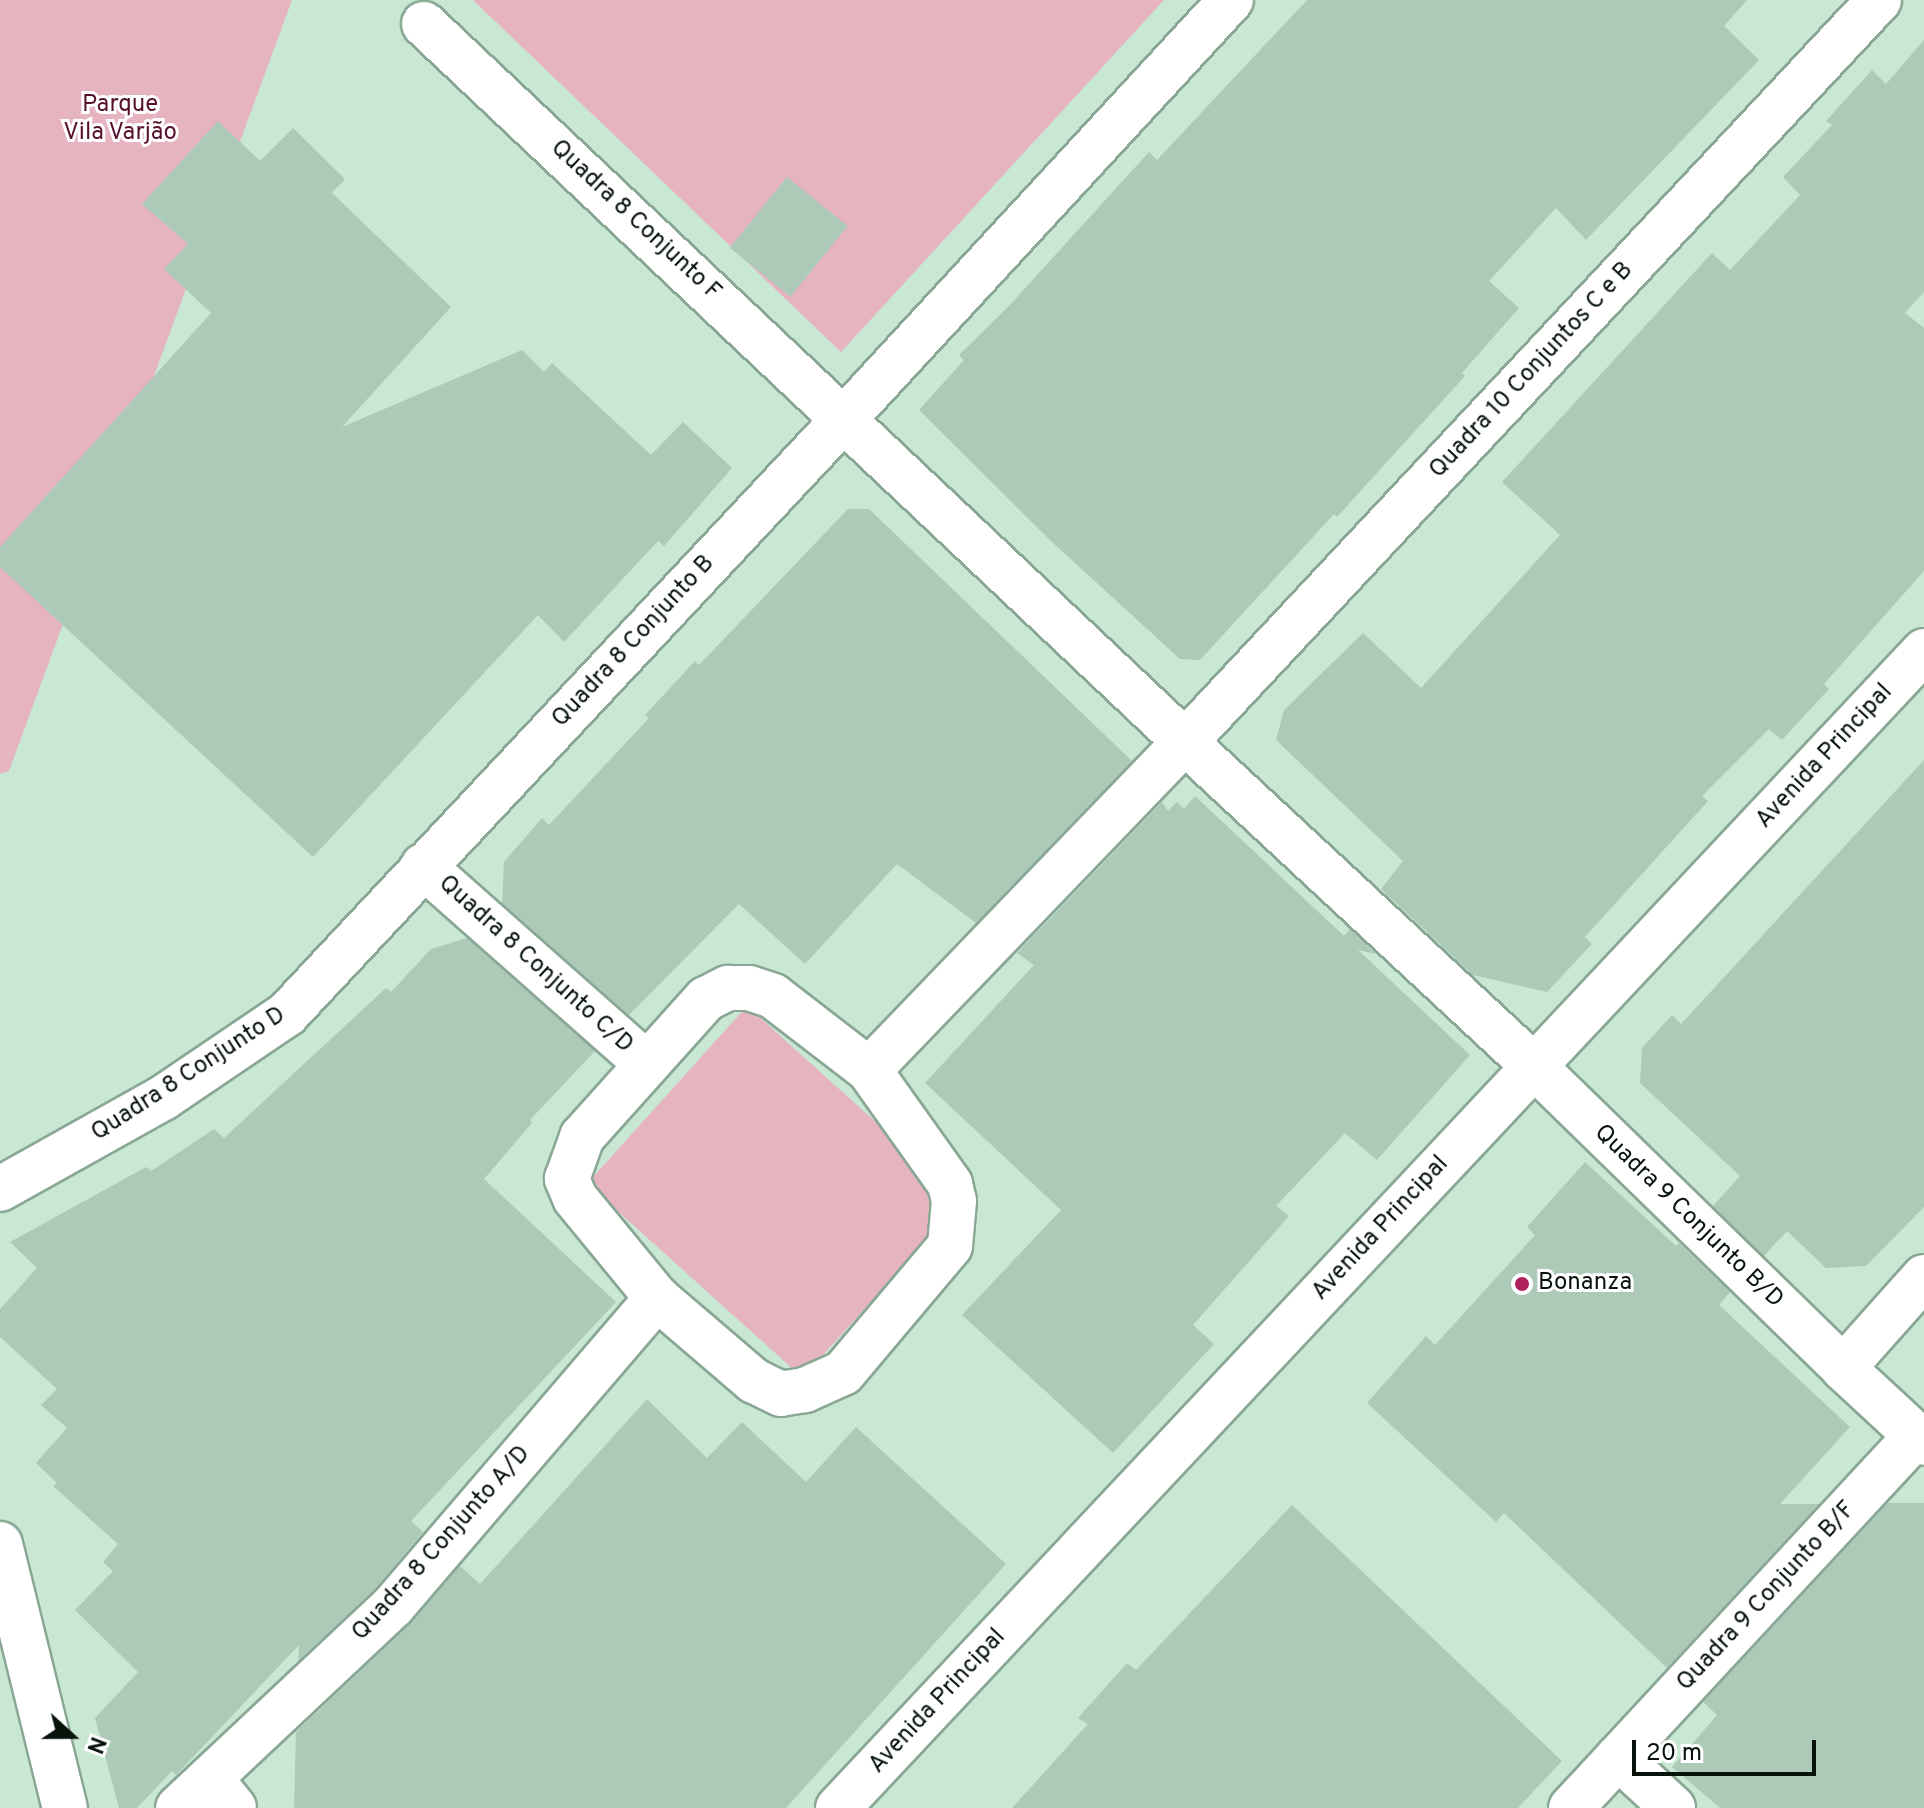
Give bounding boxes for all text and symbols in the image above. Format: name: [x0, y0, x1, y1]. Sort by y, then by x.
park label: Parque Vila Varjão: [63, 92, 177, 148]
street label: Quadra 8 Conjunto F: [544, 135, 726, 307]
street label: Quadra 10 Conjuntos C e B: [1424, 257, 1640, 485]
street label: Quadra 8 Conjunto B: [547, 550, 721, 734]
street label: Avenida Principal: [1751, 679, 1899, 835]
street label: Quadra 8 Conjunto C/D: [432, 870, 638, 1060]
street label: Quadra 8 Conjunto D: [87, 1002, 291, 1148]
street label: Quadra 9 Conjunto B/D: [1587, 1119, 1789, 1315]
street label: Avenida Principal: [1307, 1151, 1455, 1307]
place label: Bonanza: [1538, 1270, 1632, 1298]
marker: Bonanza: [1513, 1275, 1531, 1293]
street label: Quadra 8 Conjunto A/D: [347, 1440, 537, 1648]
street label: Quadra 9 Conjunto B/F: [1672, 1496, 1862, 1698]
street label: Avenida Principal: [864, 1624, 1012, 1780]
north arrow: [32, 1696, 112, 1776]
scale bar: [1636, 1724, 1820, 1774]
text: N: [79, 1733, 110, 1757]
text: 20 m: [1646, 1739, 1702, 1769]

